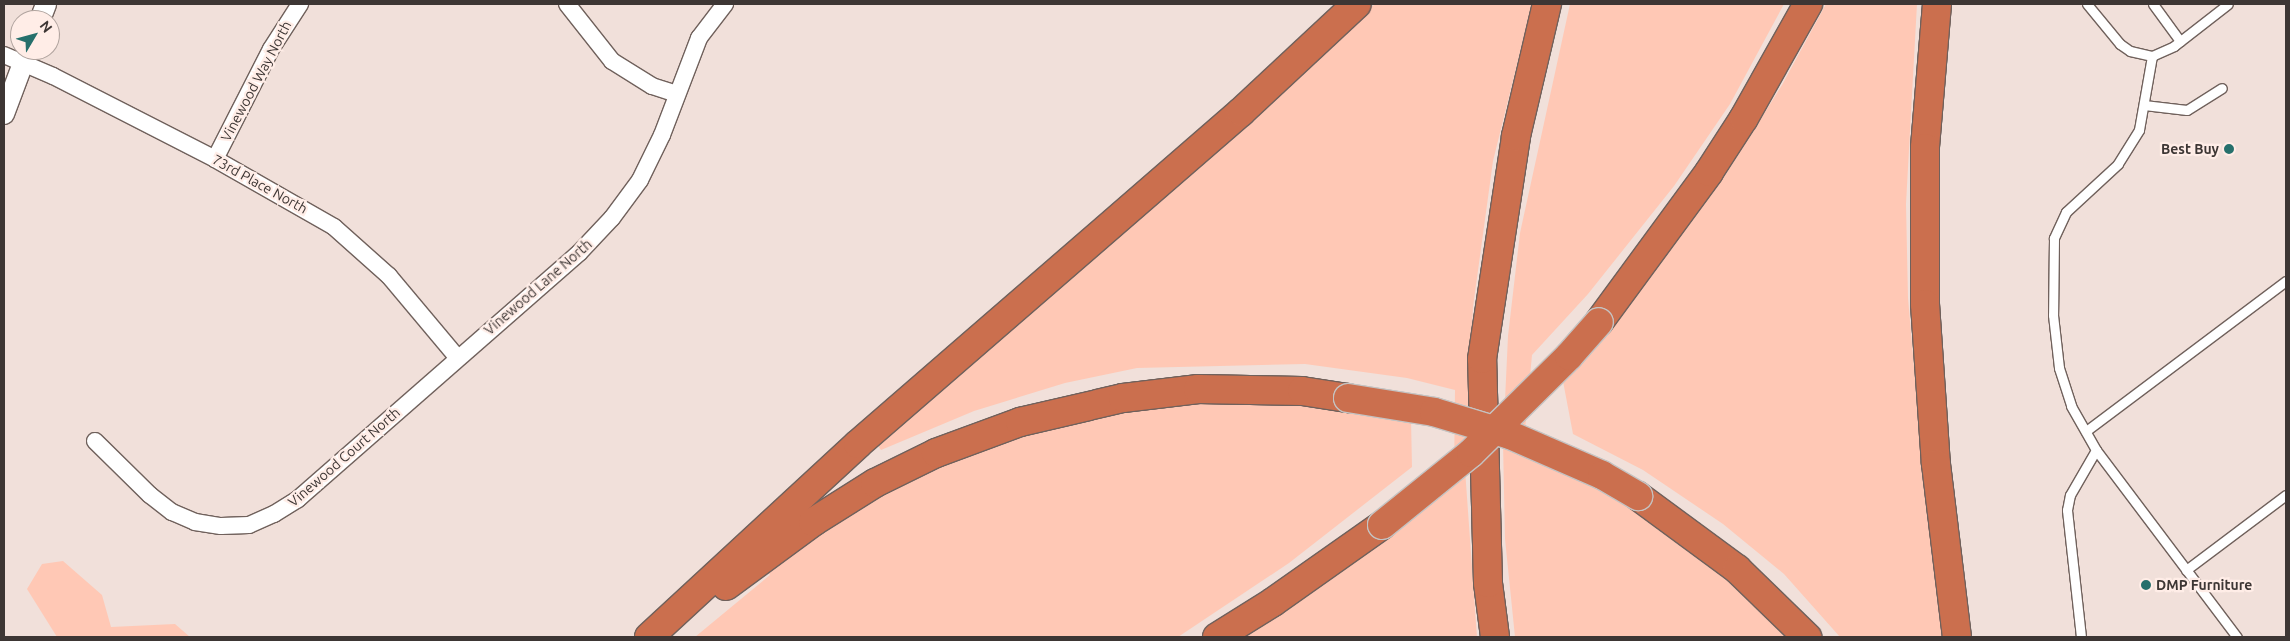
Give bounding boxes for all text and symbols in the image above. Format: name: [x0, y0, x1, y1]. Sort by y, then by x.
north arrow: [10, 10, 60, 60]
text: N: [37, 18, 56, 36]
street label: Vinewood Way North: [217, 18, 295, 144]
place label: Best Buy: [2161, 141, 2219, 157]
marker: Best Buy: [2223, 143, 2235, 155]
street label: 73rd Place North: [210, 151, 310, 217]
street label: Vinewood Lane North: [481, 236, 595, 338]
street label: Vinewood Court North: [285, 404, 403, 510]
place label: DMP Furniture: [2156, 577, 2252, 593]
marker: DMP Furniture: [2140, 579, 2152, 591]

